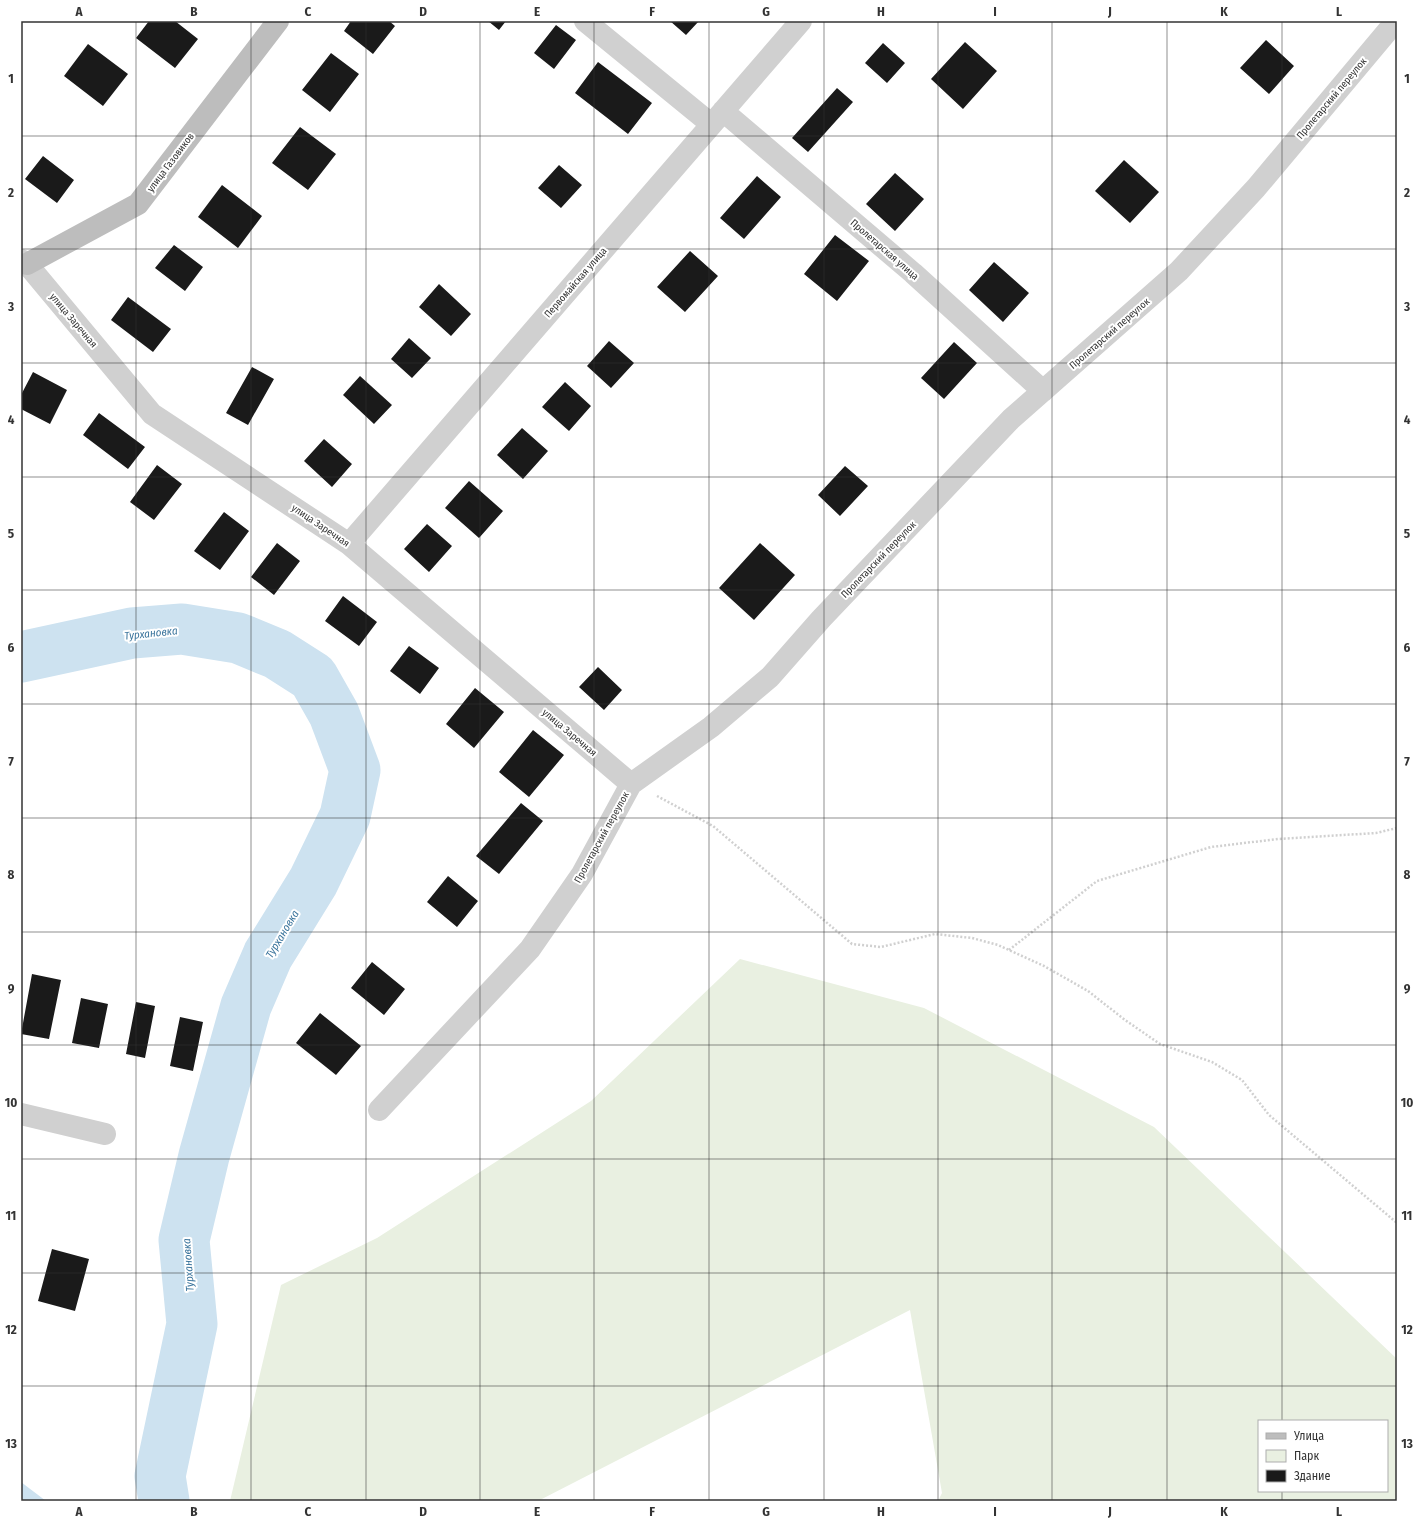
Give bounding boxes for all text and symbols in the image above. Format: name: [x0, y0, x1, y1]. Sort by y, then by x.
text: A: [74, 4, 83, 19]
text: B: [190, 4, 198, 19]
text: C: [305, 4, 312, 19]
text: D: [419, 4, 427, 19]
text: E: [534, 4, 540, 19]
text: F: [649, 4, 655, 19]
text: G: [762, 4, 770, 19]
text: H: [877, 4, 885, 19]
text: I: [993, 4, 997, 19]
text: J: [1107, 4, 1112, 19]
text: K: [1220, 4, 1228, 19]
text: L: [1336, 4, 1342, 19]
street label: Пролетарский переулок: [1294, 55, 1369, 142]
text: 1: [8, 71, 14, 86]
text: 1: [1404, 71, 1410, 86]
street label: улица Газовиков: [145, 131, 197, 195]
text: 2: [7, 185, 14, 200]
text: 2: [1403, 185, 1410, 200]
street label: Пролетарская улица: [848, 217, 921, 283]
street label: Первомайская улица: [542, 245, 610, 320]
street label: улица Заречная: [47, 291, 100, 350]
street label: Пролетарский переулок: [1067, 295, 1152, 372]
text: 3: [7, 299, 14, 314]
text: 3: [1403, 299, 1410, 314]
text: 4: [8, 412, 15, 427]
text: 4: [1404, 412, 1411, 427]
street label: улица Заречная: [289, 502, 352, 550]
street label: Пролетарский переулок: [839, 519, 919, 601]
text: 5: [8, 526, 14, 541]
text: 5: [1404, 526, 1410, 541]
water label: Турхановка: [124, 624, 179, 643]
text: 6: [8, 640, 15, 655]
text: 6: [1404, 640, 1411, 655]
street label: улица Заречная: [540, 706, 599, 759]
text: 7: [8, 754, 14, 769]
text: 7: [1404, 754, 1410, 769]
street label: Пролетарский переулок: [572, 790, 632, 885]
text: 8: [8, 867, 15, 882]
text: 8: [1404, 867, 1411, 882]
water label: Турхановка: [263, 908, 302, 961]
text: 9: [8, 981, 15, 996]
text: 9: [1404, 981, 1411, 996]
text: 10: [5, 1095, 17, 1110]
text: 10: [1401, 1095, 1413, 1110]
text: 11: [6, 1208, 16, 1223]
text: 11: [1402, 1208, 1412, 1223]
water label: Турхановка: [180, 1238, 197, 1292]
text: 12: [5, 1322, 17, 1337]
text: 12: [1401, 1322, 1413, 1337]
legend: [1258, 1420, 1388, 1492]
text: Улица: [1293, 1429, 1324, 1443]
text: 13: [5, 1436, 17, 1451]
text: 13: [1401, 1436, 1413, 1451]
text: Парк: [1294, 1449, 1320, 1463]
text: Здание: [1294, 1469, 1330, 1483]
text: A: [74, 1504, 83, 1519]
text: B: [190, 1504, 198, 1519]
text: C: [305, 1504, 312, 1519]
text: D: [419, 1504, 427, 1519]
text: E: [534, 1504, 540, 1519]
text: F: [649, 1504, 655, 1519]
text: G: [762, 1504, 770, 1519]
text: H: [877, 1504, 885, 1519]
text: I: [993, 1504, 997, 1519]
text: J: [1107, 1504, 1112, 1519]
text: K: [1220, 1504, 1228, 1519]
text: L: [1336, 1504, 1342, 1519]

